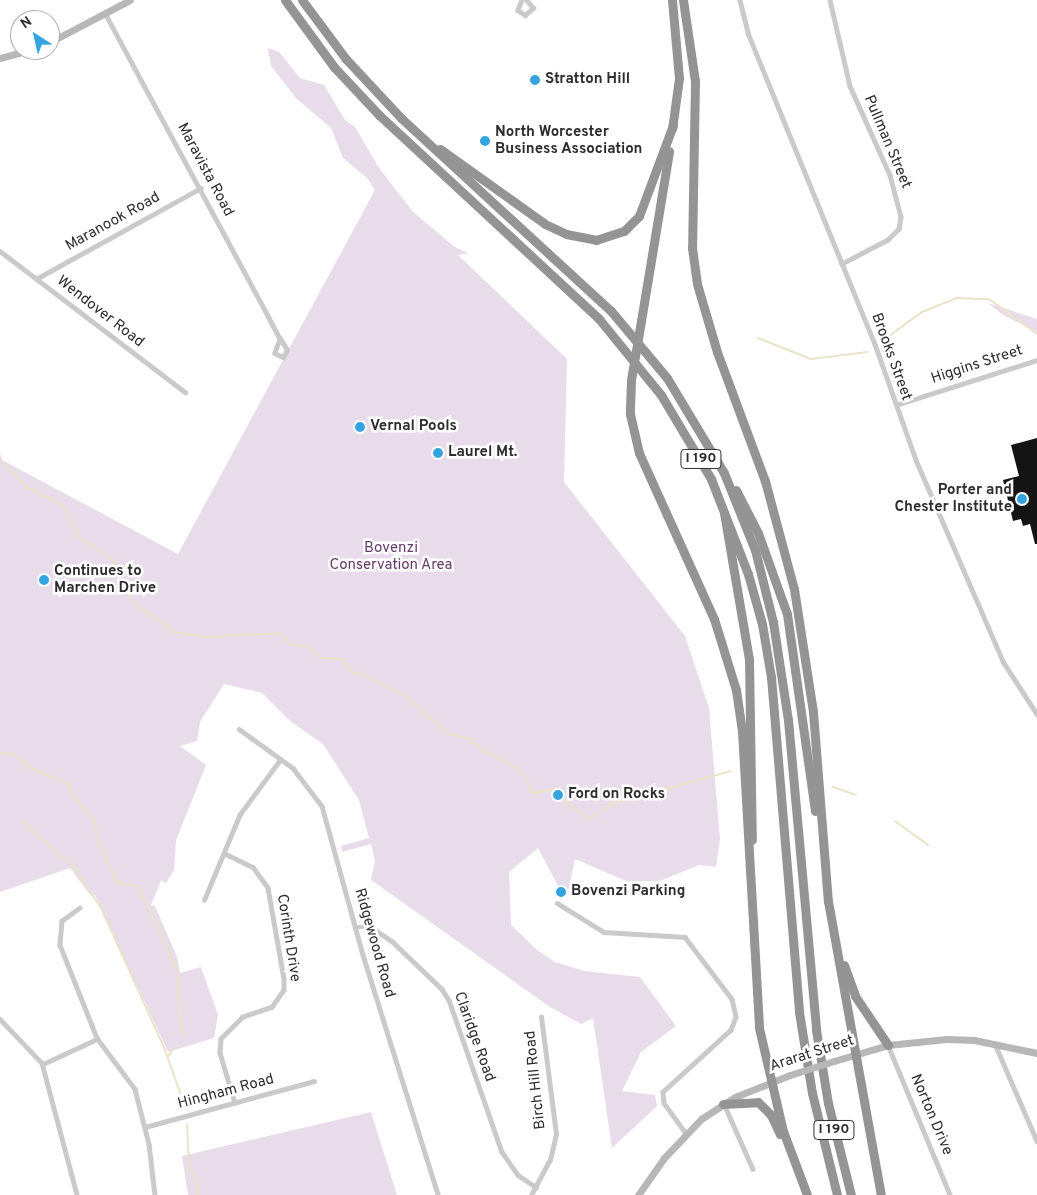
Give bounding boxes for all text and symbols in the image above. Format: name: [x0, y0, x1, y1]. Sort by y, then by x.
north arrow: [10, 10, 60, 60]
text: N: [18, 13, 36, 33]
place label: Stratton Hill: [545, 71, 630, 89]
marker: Stratton Hill: [529, 74, 541, 86]
street label: Pullman Street: [859, 93, 915, 191]
street label: Maravista Road: [173, 120, 237, 220]
place label: North Worcester Business Association: [495, 123, 643, 158]
marker: North Worcester Business Association: [479, 135, 491, 147]
street label: Maranook Road: [63, 189, 163, 255]
street label: Wendover Road: [53, 272, 147, 352]
street label: Brooks Street: [867, 311, 915, 403]
street label: Higgins Street: [929, 342, 1025, 388]
place label: Vernal Pools: [370, 418, 457, 436]
marker: Vernal Pools: [354, 421, 366, 433]
place label: Laurel Mt.: [448, 444, 517, 462]
marker: Laurel Mt.: [432, 447, 444, 459]
road number: I 190: [680, 448, 722, 470]
place label: Porter and Chester Institute: [894, 481, 1012, 516]
marker: Porter and Chester Institute: [1016, 493, 1028, 505]
park label: Bovenzi Conservation Area: [329, 539, 453, 574]
place label: Continues to Marchen Drive: [54, 562, 156, 597]
marker: Continues to Marchen Drive: [38, 574, 50, 586]
place label: Ford on Rocks: [568, 786, 665, 804]
marker: Ford on Rocks: [552, 789, 564, 801]
place label: Bovenzi Parking: [571, 883, 685, 901]
street label: Ridgewood Road: [350, 886, 398, 1000]
marker: Bovenzi Parking: [555, 886, 567, 898]
street label: Corinth Drive: [272, 893, 304, 983]
street label: Claridge Road: [449, 990, 499, 1084]
street label: Birch Hill Road: [522, 1030, 550, 1130]
street label: Ararat Street: [768, 1032, 856, 1076]
street label: Hingham Road: [176, 1070, 276, 1114]
street label: Norton Drive: [906, 1072, 956, 1158]
road number: I 190: [813, 1118, 855, 1142]

